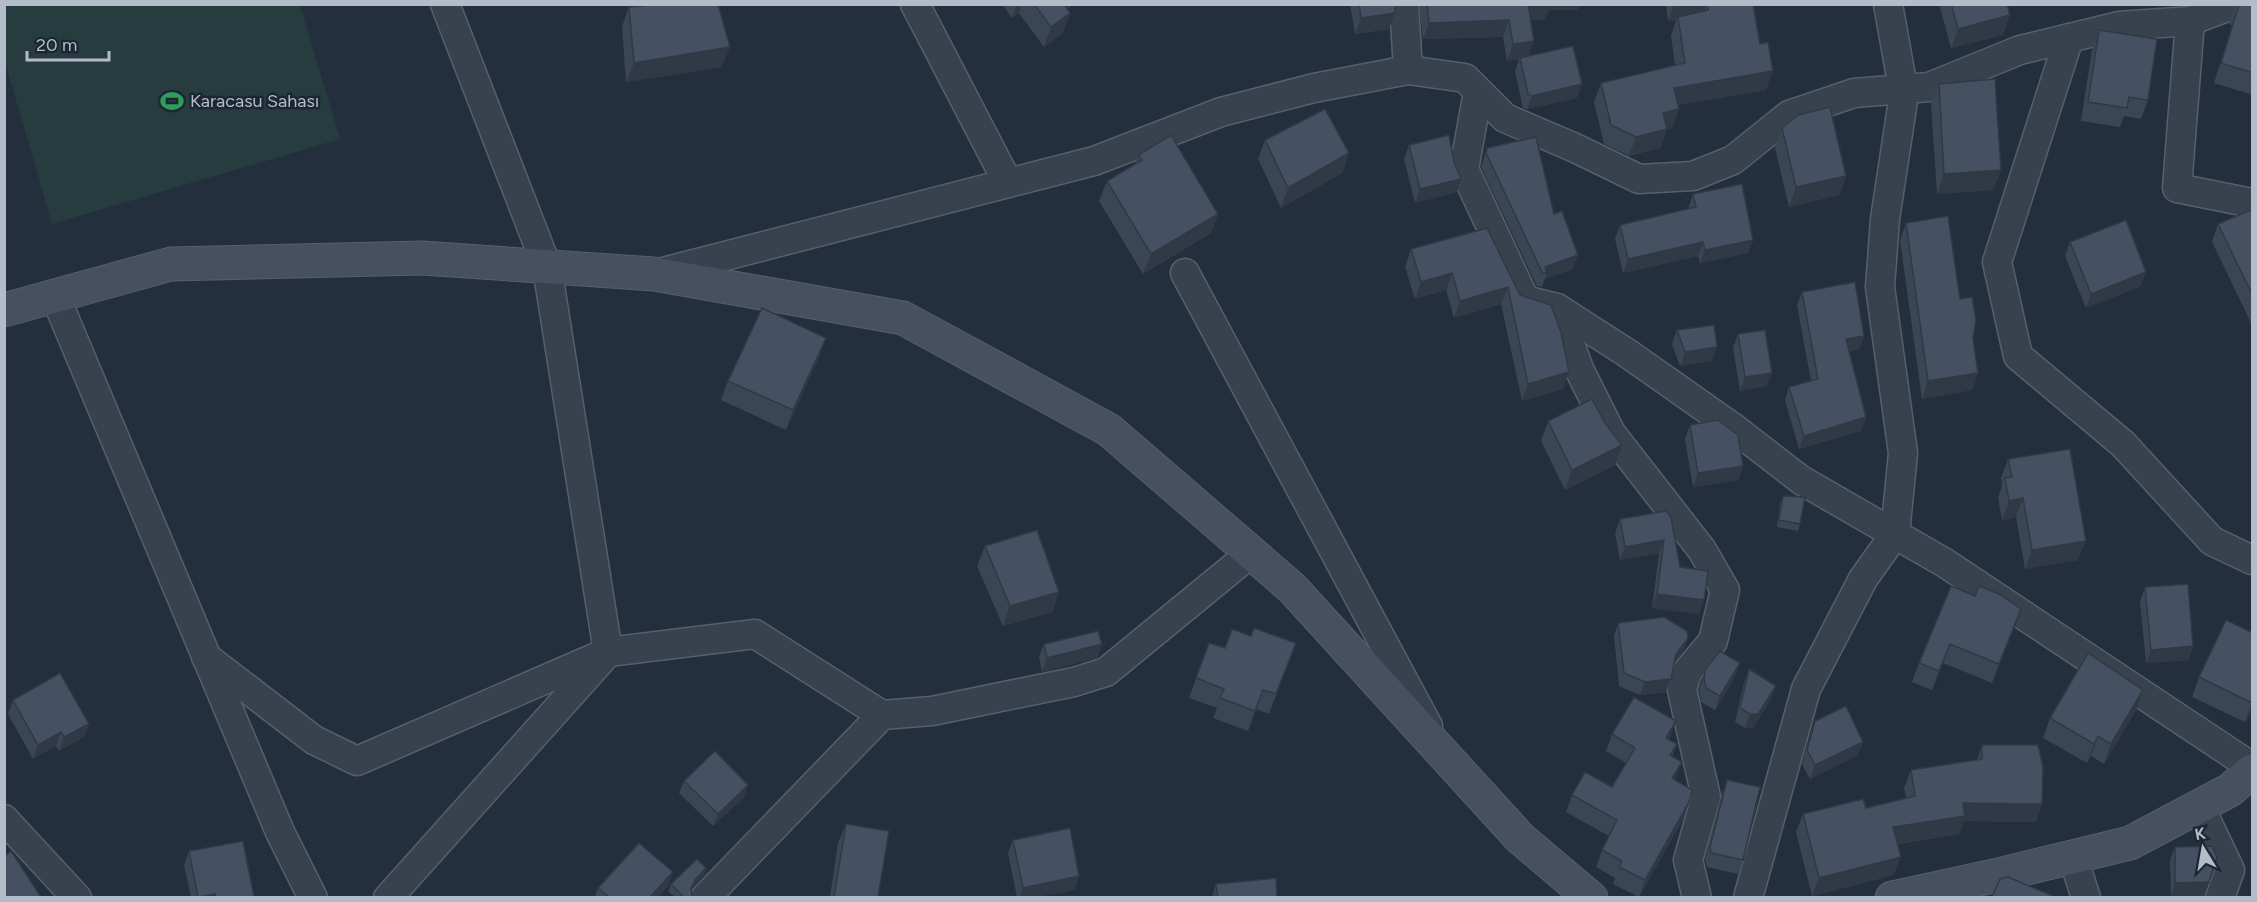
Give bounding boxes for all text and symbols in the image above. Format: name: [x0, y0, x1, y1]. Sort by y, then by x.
scale bar: [27, 24, 110, 62]
text: 20 m: [36, 34, 77, 56]
sports icon: Karacasu Sahası: [159, 88, 185, 114]
place label: Karacasu Sahası: [190, 90, 319, 112]
north arrow: [2173, 818, 2233, 878]
text: K: [2193, 823, 2208, 844]

